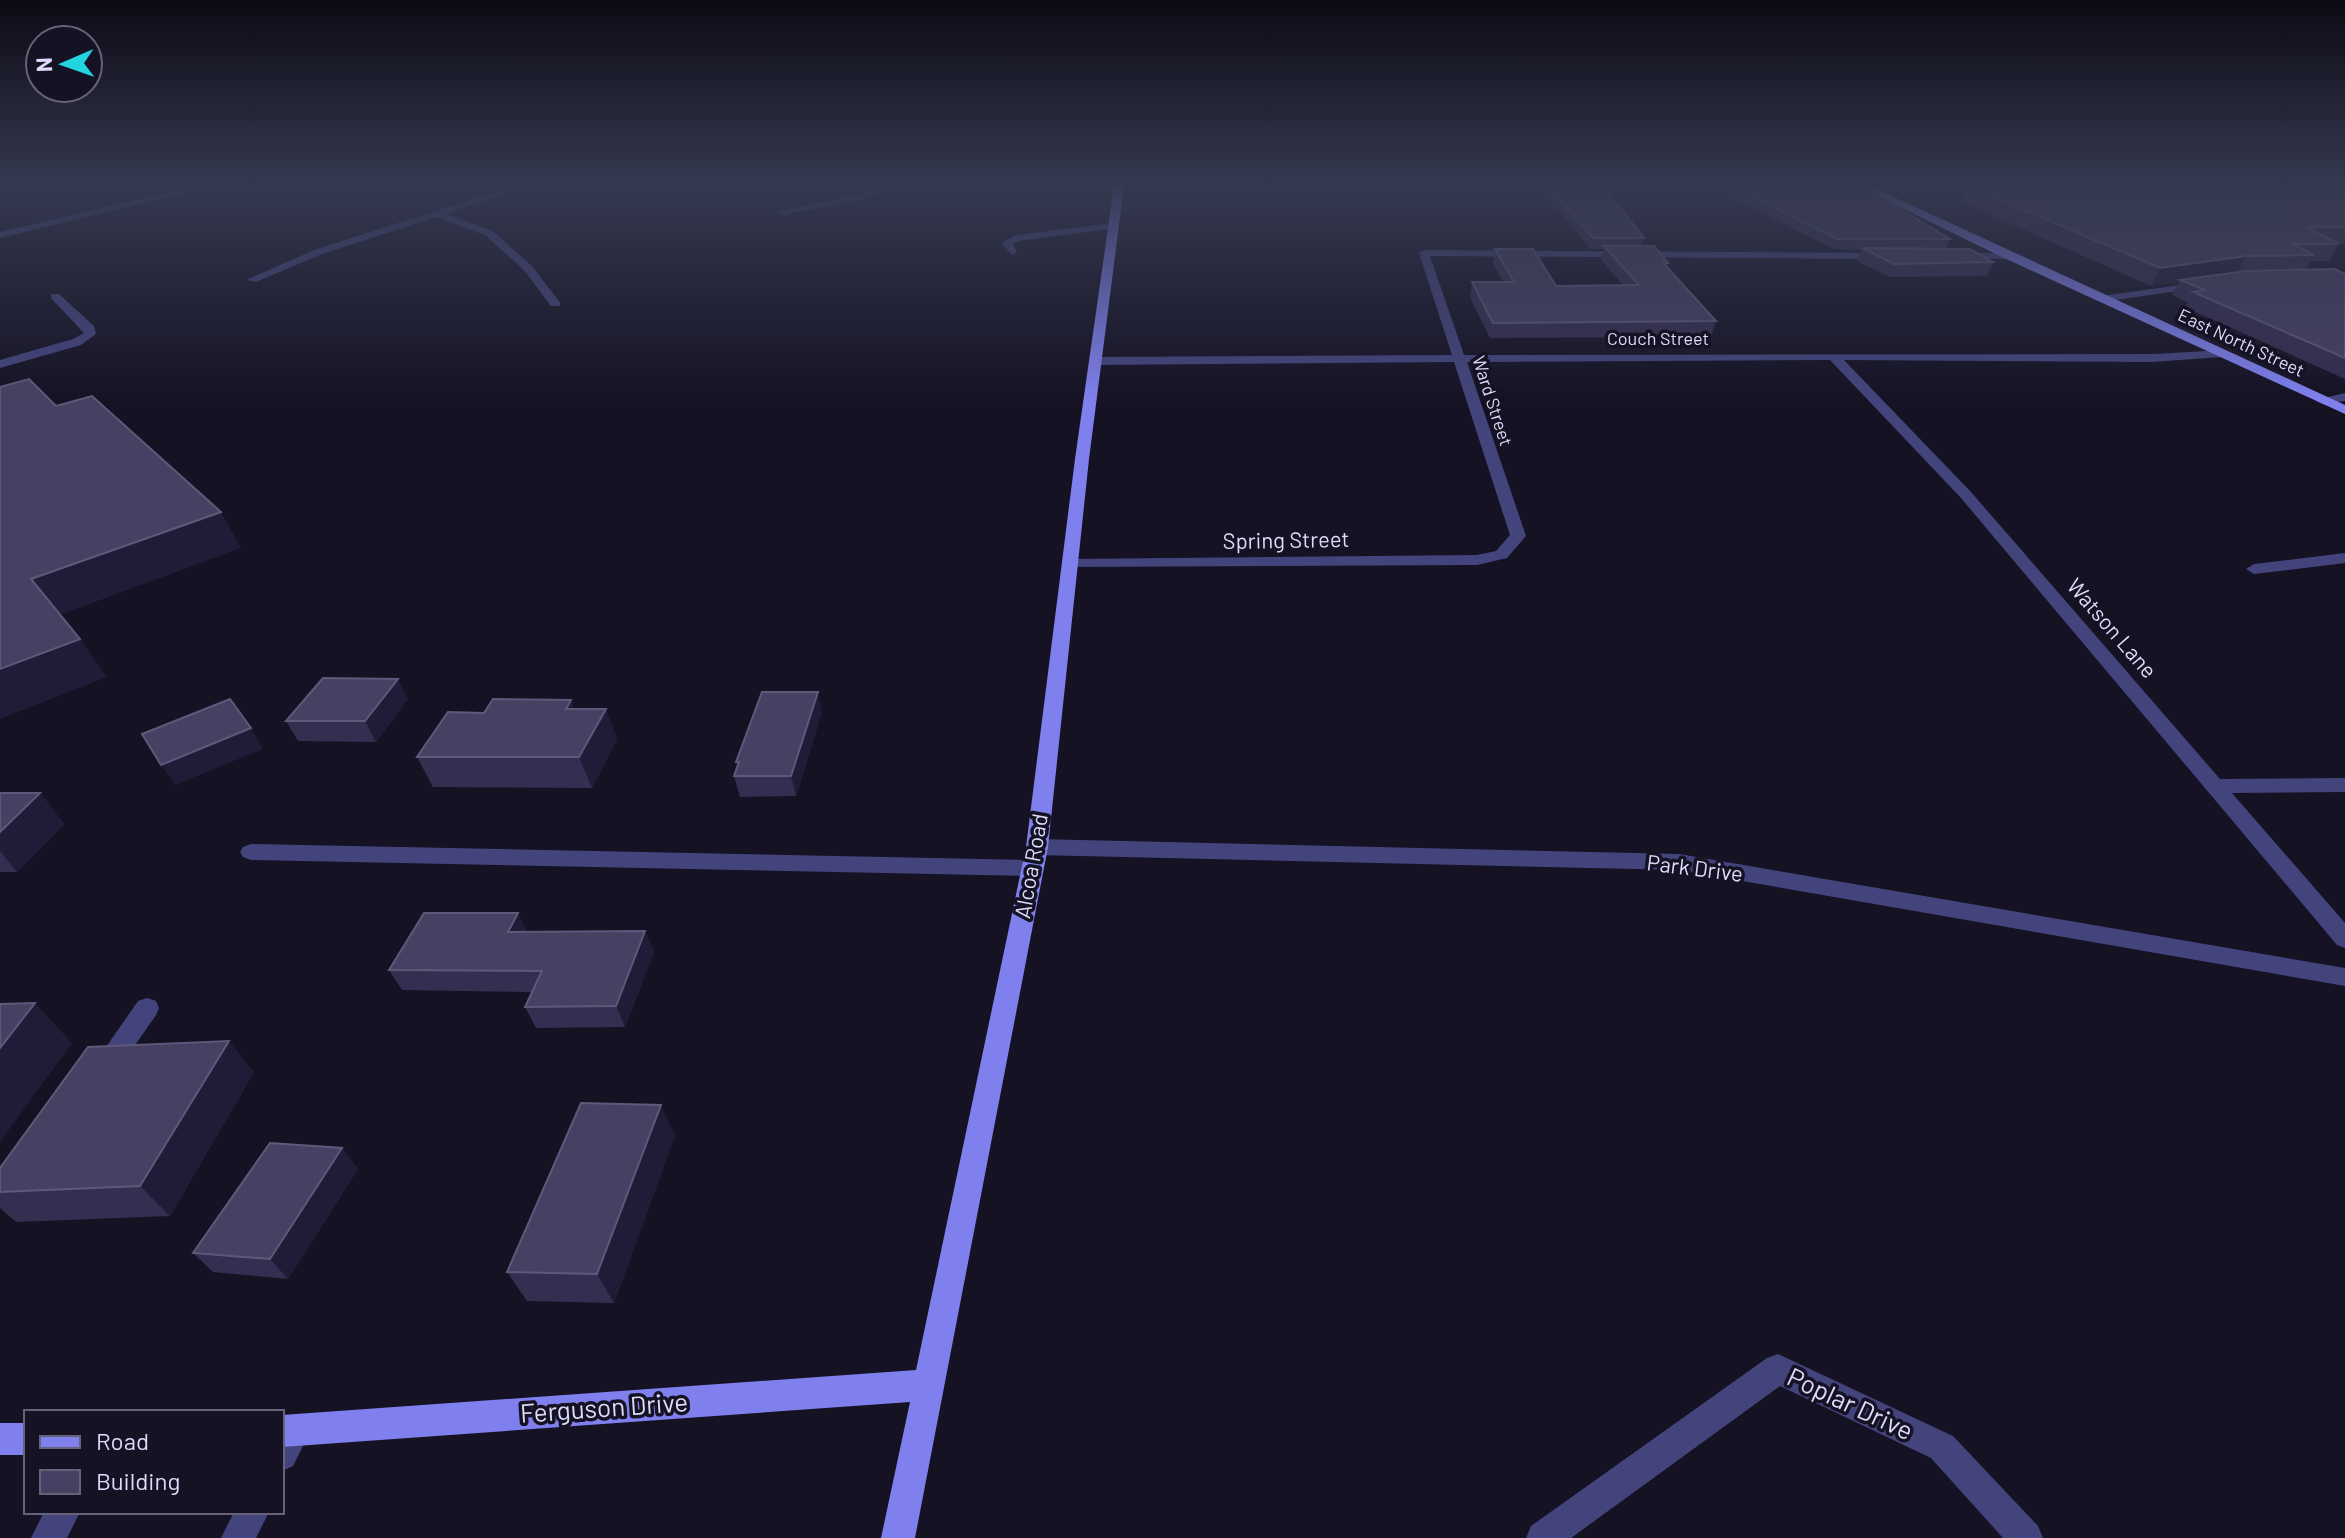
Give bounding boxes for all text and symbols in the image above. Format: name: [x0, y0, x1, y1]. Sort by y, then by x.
north arrow: [24, 24, 104, 104]
text: N: [30, 57, 56, 73]
street label: East North Street: [2175, 303, 2308, 381]
street label: Couch Street: [1607, 327, 1709, 349]
street label: Ward Street: [1468, 353, 1518, 448]
street label: Spring Street: [1222, 525, 1350, 553]
street label: Watson Lane: [2062, 572, 2163, 682]
street label: Alcoa Road: [1008, 811, 1052, 920]
street label: Park Drive: [1646, 848, 1745, 886]
street label: Poplar Drive: [1783, 1360, 1919, 1445]
street label: Ferguson Drive: [519, 1385, 689, 1428]
legend: [24, 1410, 284, 1514]
text: Road: [96, 1426, 149, 1455]
text: Building: [96, 1466, 180, 1495]

